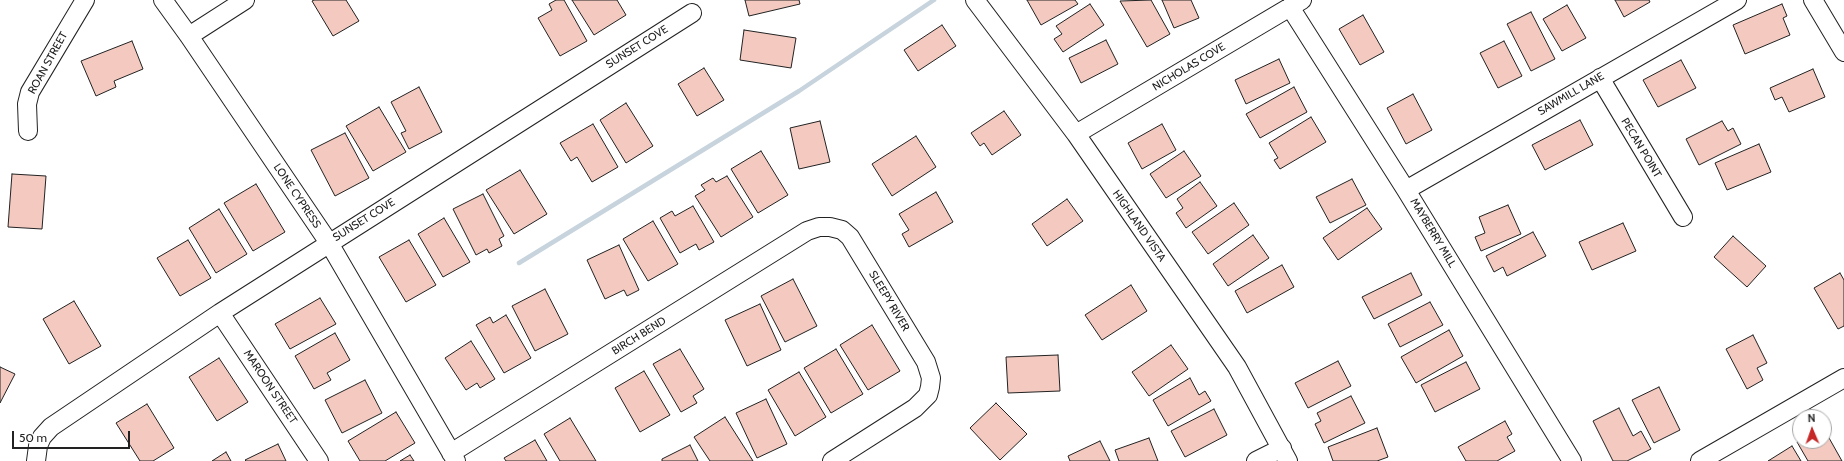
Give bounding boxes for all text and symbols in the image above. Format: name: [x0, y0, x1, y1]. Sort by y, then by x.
street label: SUNSET COVE: [604, 23, 670, 71]
street label: ROAN STREET: [26, 30, 70, 96]
street label: NICHOLAS COVE: [1150, 40, 1228, 94]
street label: SAWMILL LANE: [1536, 70, 1606, 118]
street label: PECAN POINT: [1618, 116, 1664, 180]
street label: LONE CYPRESS: [271, 161, 323, 231]
street label: HIGHLAND VISTA: [1109, 188, 1169, 264]
street label: SUNSET COVE: [331, 196, 397, 244]
street label: MAYBERRY MILL: [1407, 196, 1459, 270]
street label: SLEEPY RIVER: [866, 268, 912, 334]
street label: BIRCH BEND: [609, 314, 669, 358]
street label: MAROON STREET: [240, 347, 300, 427]
north arrow: [1792, 409, 1832, 449]
text: N: [1807, 411, 1816, 425]
scale bar: [14, 423, 132, 449]
text: 50 m: [19, 430, 47, 445]

